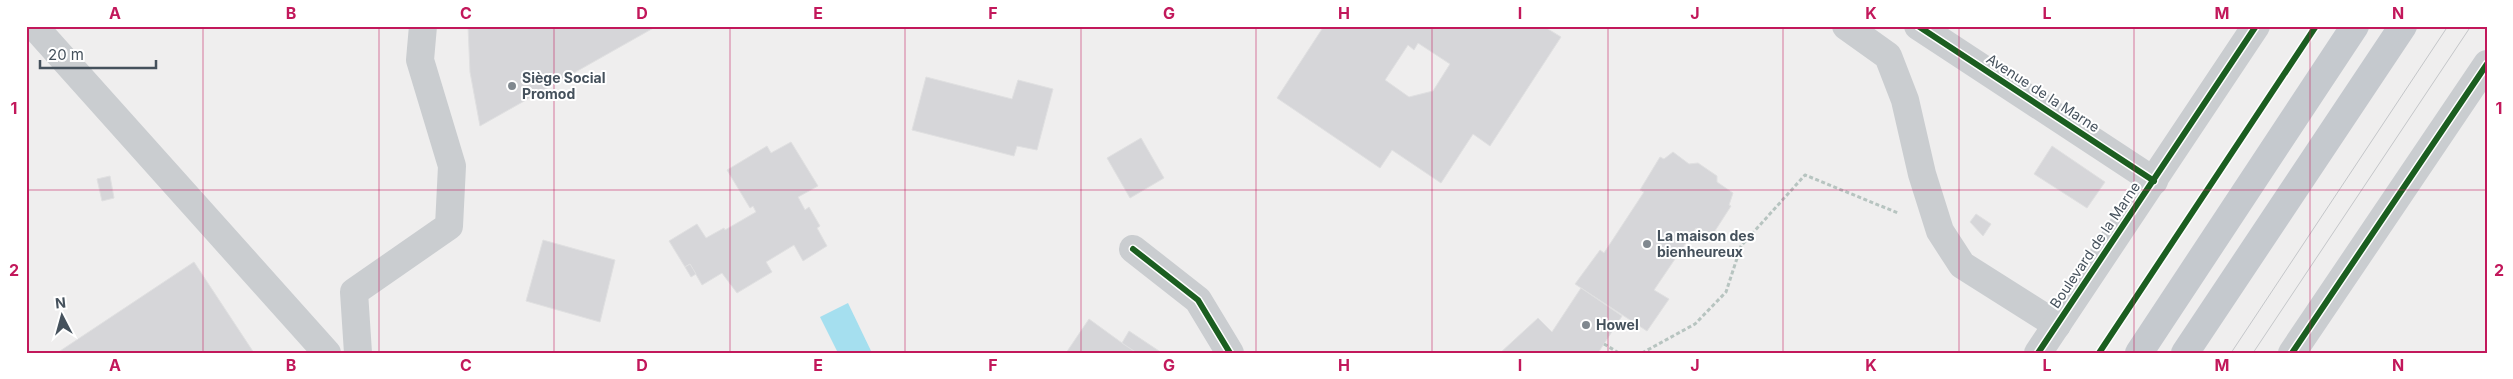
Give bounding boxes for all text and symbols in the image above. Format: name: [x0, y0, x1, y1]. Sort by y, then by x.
text: A: [109, 3, 121, 23]
text: B: [286, 3, 296, 23]
text: C: [460, 3, 472, 23]
text: D: [636, 3, 648, 23]
text: E: [813, 3, 823, 23]
text: F: [988, 3, 998, 23]
text: G: [1163, 3, 1175, 23]
text: H: [1338, 3, 1350, 23]
text: I: [1518, 3, 1522, 23]
text: J: [1690, 3, 1700, 23]
text: K: [1865, 3, 1877, 23]
text: L: [2042, 3, 2052, 23]
text: M: [2215, 3, 2229, 23]
text: N: [2392, 3, 2404, 23]
scale bar: [40, 38, 156, 70]
text: 20 m: [48, 45, 84, 64]
street label: Avenue de la Marne: [1984, 50, 2103, 135]
place label: Siège Social Promod: [522, 69, 606, 102]
marker: Siège Social Promod: [506, 80, 518, 92]
text: 1: [11, 98, 17, 118]
text: 1: [2496, 98, 2502, 118]
street label: Boulevard de la Marne: [2046, 178, 2143, 311]
place label: La maison des bienheureux: [1657, 227, 1755, 260]
marker: La maison des bienheureux: [1641, 238, 1653, 250]
text: 2: [9, 260, 19, 280]
text: 2: [2494, 260, 2504, 280]
north arrow: [38, 292, 88, 342]
text: N: [54, 294, 67, 312]
place label: Howel: [1596, 316, 1639, 333]
marker: Howel: [1580, 319, 1592, 331]
text: A: [109, 355, 121, 375]
text: B: [286, 355, 296, 375]
text: C: [460, 355, 472, 375]
text: D: [636, 355, 648, 375]
text: E: [813, 355, 823, 375]
text: F: [988, 355, 998, 375]
text: G: [1163, 355, 1175, 375]
text: H: [1338, 355, 1350, 375]
text: I: [1518, 355, 1522, 375]
text: J: [1690, 355, 1700, 375]
text: K: [1865, 355, 1877, 375]
text: L: [2042, 355, 2052, 375]
text: M: [2215, 355, 2229, 375]
text: N: [2392, 355, 2404, 375]

